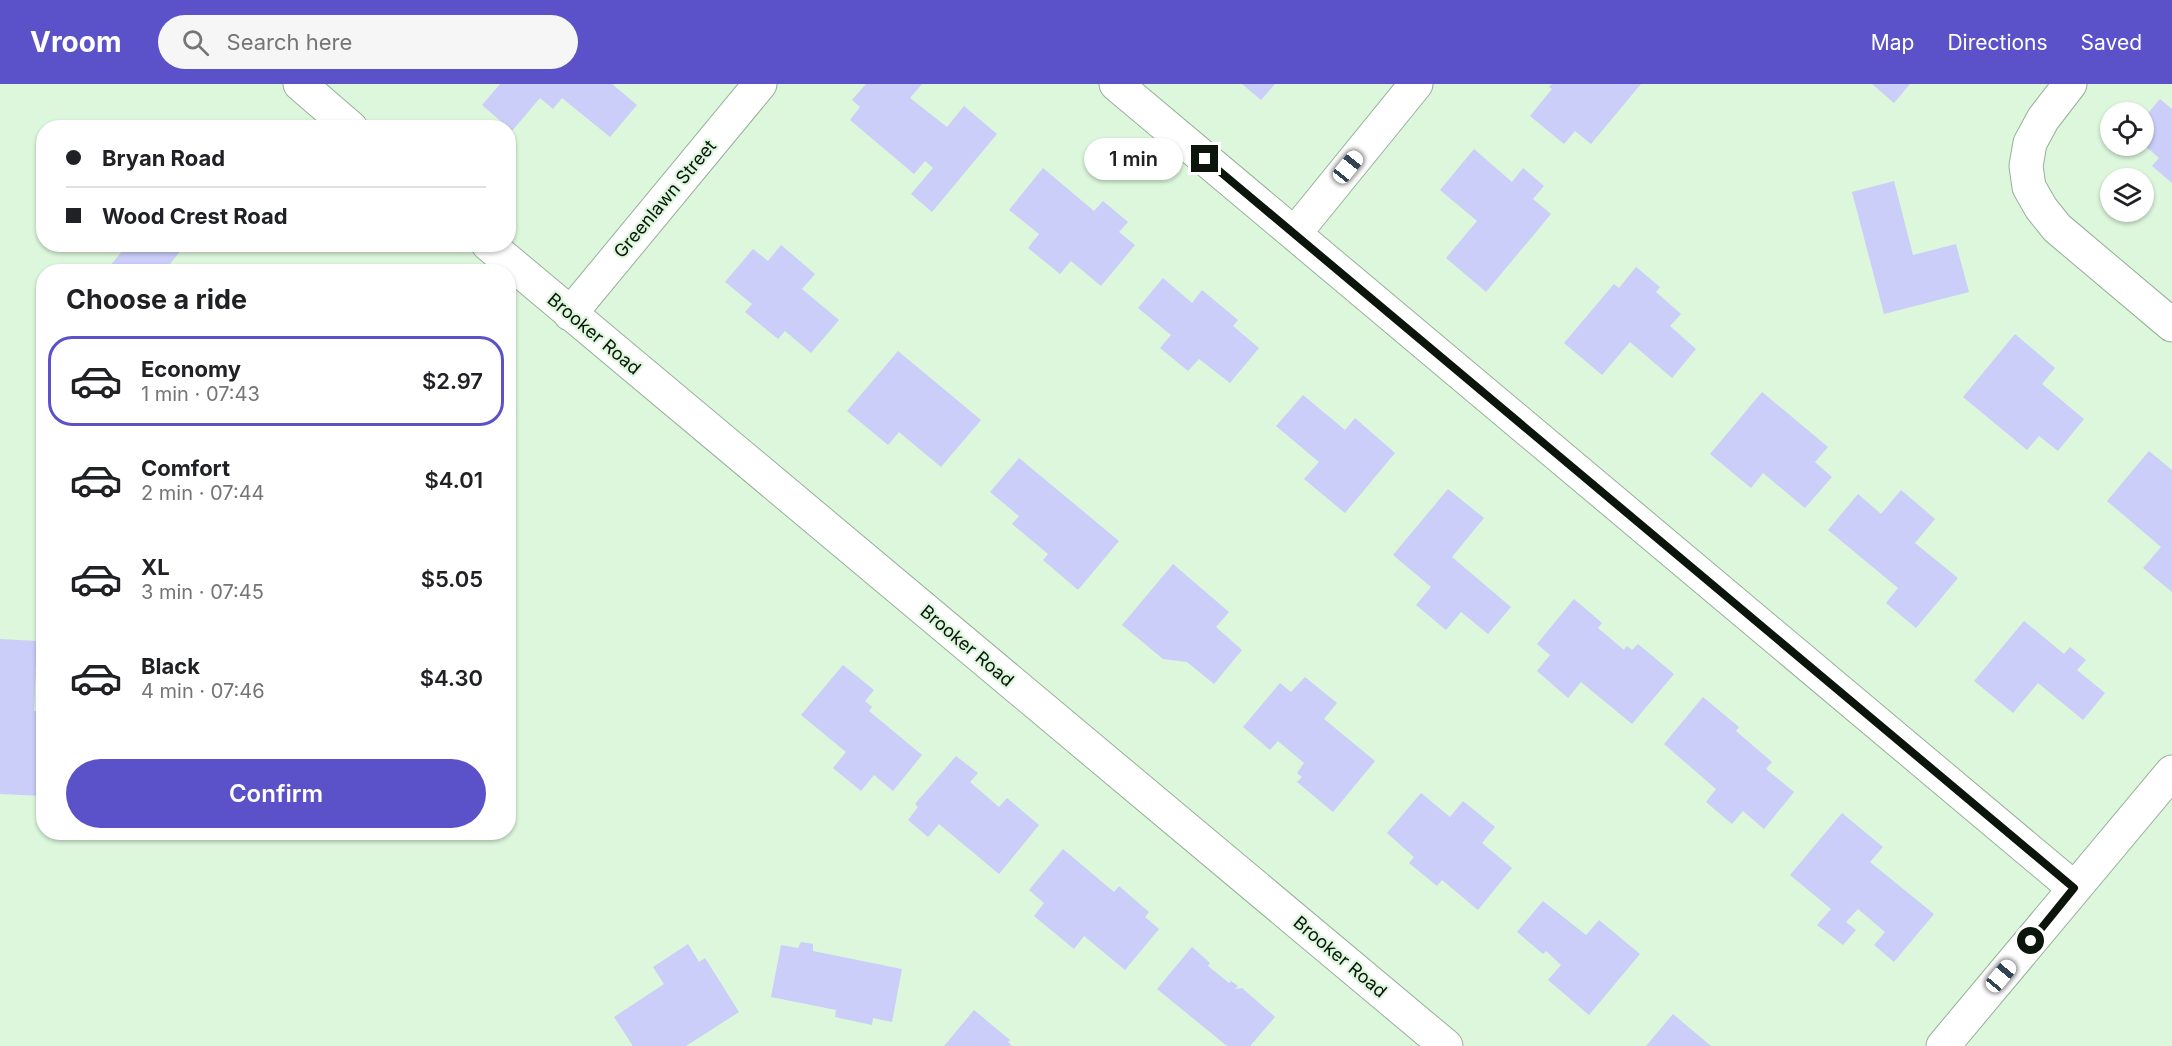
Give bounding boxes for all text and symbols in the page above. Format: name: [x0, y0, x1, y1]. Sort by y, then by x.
search box: [158, 15, 578, 69]
text: Vroom: [30, 25, 122, 59]
icon: search: [179, 26, 212, 59]
text: Search here: [227, 29, 352, 55]
text: Map: [1871, 30, 1914, 55]
text: Directions: [1947, 30, 2048, 55]
text: Saved: [2081, 30, 2142, 55]
map controls: [2100, 102, 2154, 222]
button: locate: [2100, 102, 2154, 156]
street label: Greenlawn Street: [609, 135, 720, 262]
callout: 1 min: [1085, 138, 1184, 180]
text: Bryan Road: [102, 145, 225, 171]
route end: [1191, 145, 1218, 172]
text: 1 min: [1109, 147, 1158, 171]
car: [1330, 147, 1366, 187]
button: layers: [2100, 168, 2154, 222]
text: Wood Crest Road: [102, 203, 288, 229]
text: Choose a ride: [66, 283, 247, 316]
street label: Brooker Road: [543, 289, 645, 379]
icon: car: [69, 354, 123, 408]
text: Economy: [141, 356, 241, 382]
text: $2.97: [422, 368, 483, 394]
text: 1 min · 07:43: [141, 382, 260, 406]
icon: car: [69, 453, 123, 507]
text: Comfort: [141, 455, 230, 481]
text: $4.01: [425, 467, 483, 493]
text: 2 min · 07:44: [141, 481, 265, 505]
icon: car: [69, 552, 123, 606]
text: XL: [141, 554, 170, 580]
text: $5.05: [421, 566, 483, 592]
text: 3 min · 07:45: [141, 580, 264, 604]
street label: Brooker Road: [916, 601, 1018, 691]
icon: car: [69, 651, 123, 705]
text: Black: [141, 653, 200, 679]
text: $4.30: [420, 665, 483, 691]
text: 4 min · 07:46: [141, 679, 265, 703]
button: Confirm: [66, 759, 486, 828]
street label: Brooker Road: [1289, 912, 1391, 1002]
route start: [2017, 927, 2044, 954]
car: [1983, 956, 2019, 996]

